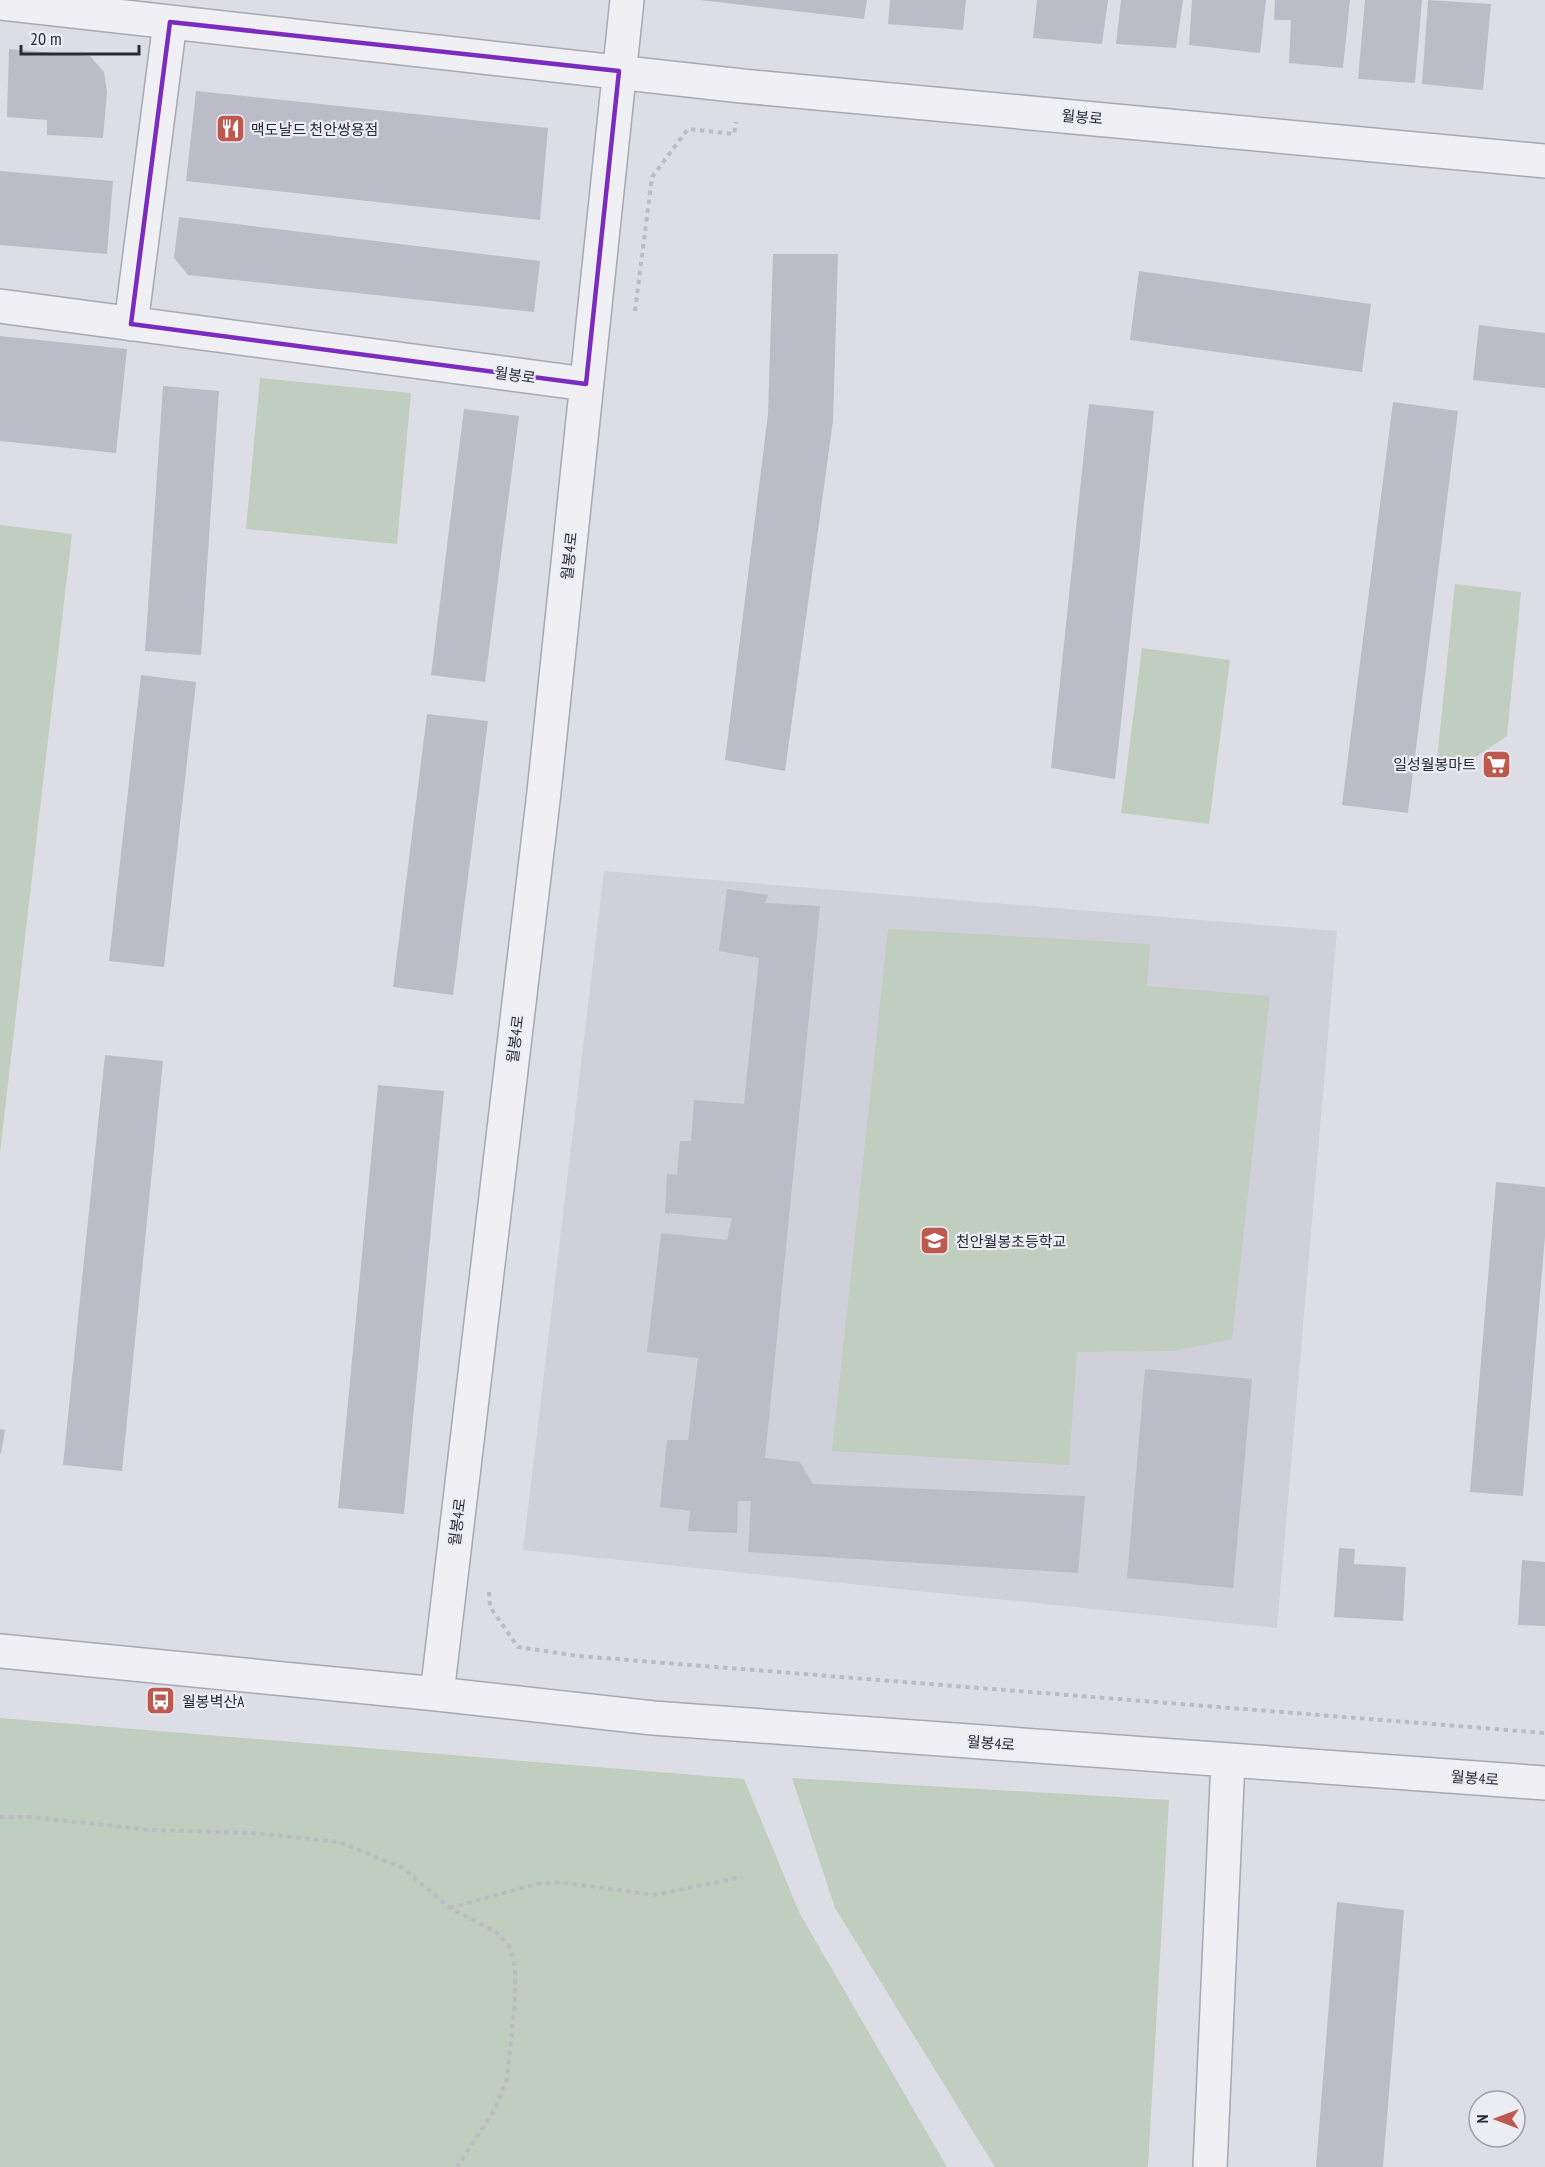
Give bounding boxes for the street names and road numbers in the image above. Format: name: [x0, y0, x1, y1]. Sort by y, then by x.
street label: 월봉로: [1061, 106, 1103, 128]
street label: 월봉로: [493, 363, 537, 387]
street label: 월봉4로: [557, 531, 581, 581]
street label: 월봉4로: [503, 1014, 527, 1064]
street label: 월봉4로: [445, 1497, 469, 1547]
street label: 월봉4로: [966, 1732, 1016, 1754]
street label: 월봉4로: [1450, 1767, 1500, 1789]

